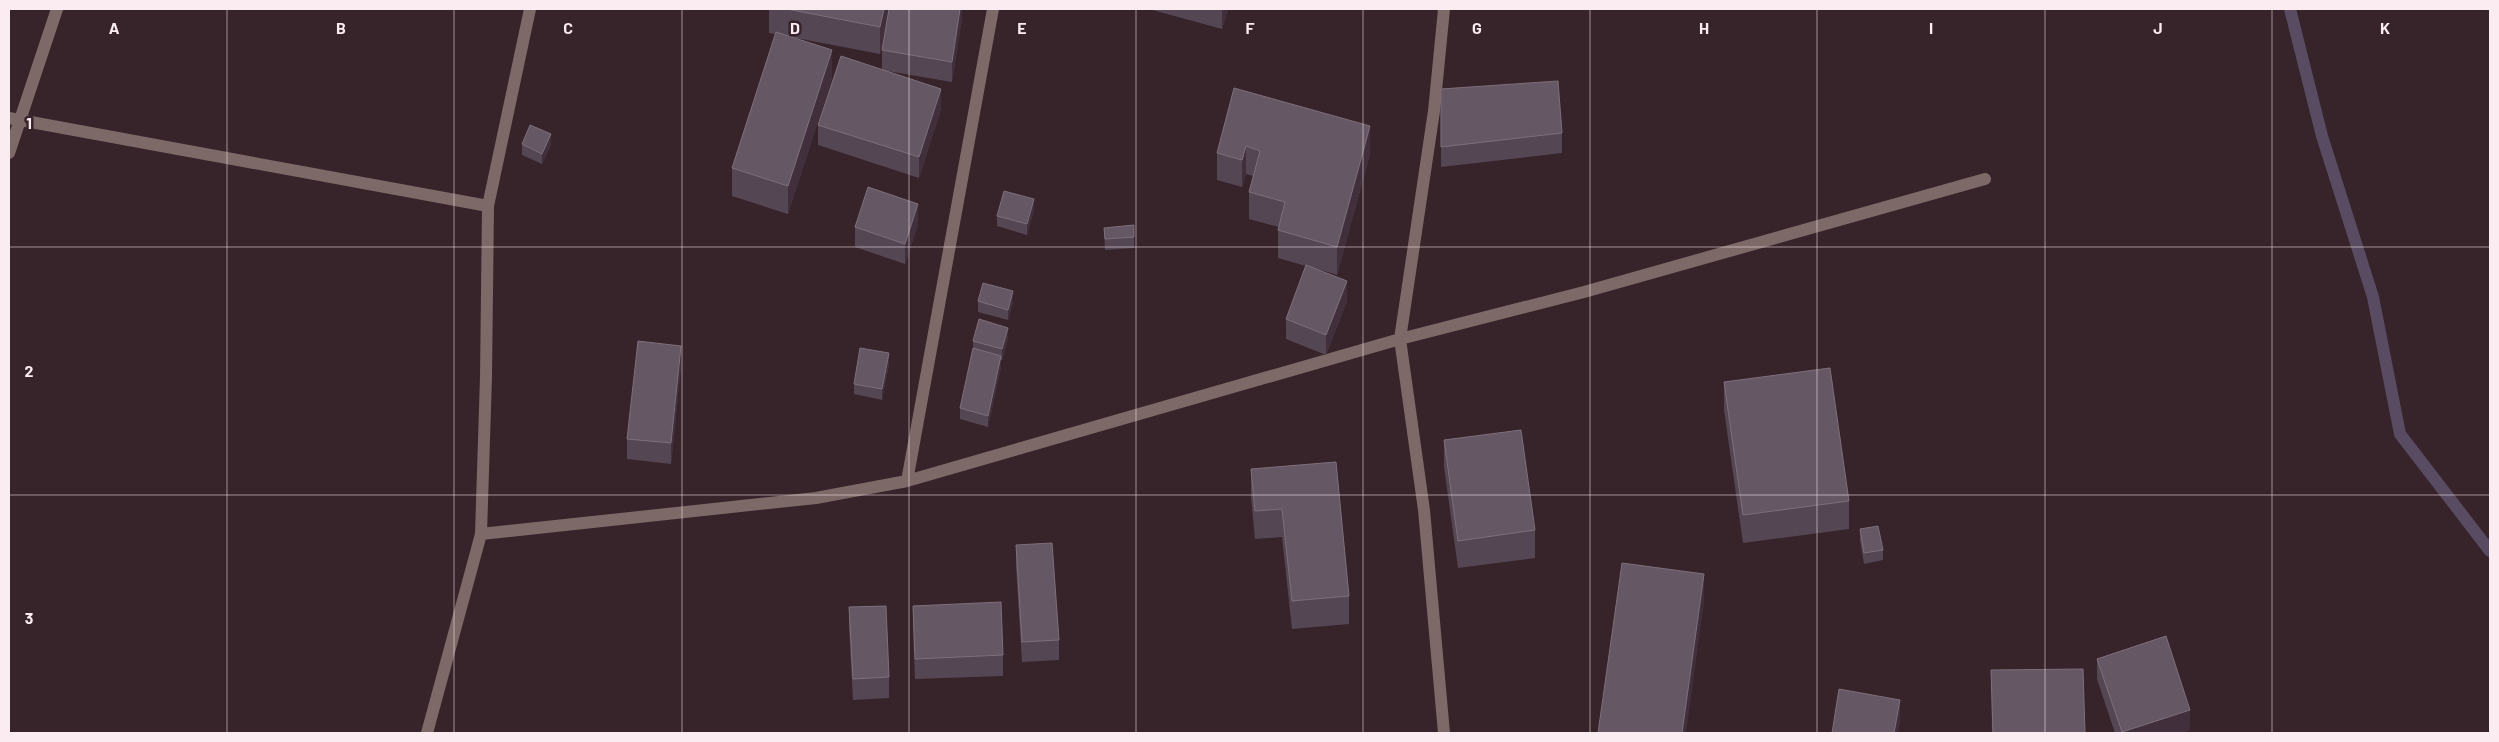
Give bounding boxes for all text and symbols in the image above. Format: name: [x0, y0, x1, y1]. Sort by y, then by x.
text: A: [109, 18, 120, 37]
text: B: [336, 18, 346, 37]
text: C: [563, 18, 573, 37]
text: D: [790, 18, 800, 37]
text: E: [1017, 18, 1027, 37]
text: F: [1246, 18, 1255, 37]
text: G: [1472, 18, 1482, 37]
text: H: [1699, 18, 1709, 37]
text: I: [1929, 18, 1933, 37]
text: J: [2153, 18, 2163, 37]
text: K: [2380, 18, 2390, 37]
text: 1: [26, 113, 32, 132]
text: 2: [25, 361, 34, 380]
text: 3: [25, 608, 33, 627]

